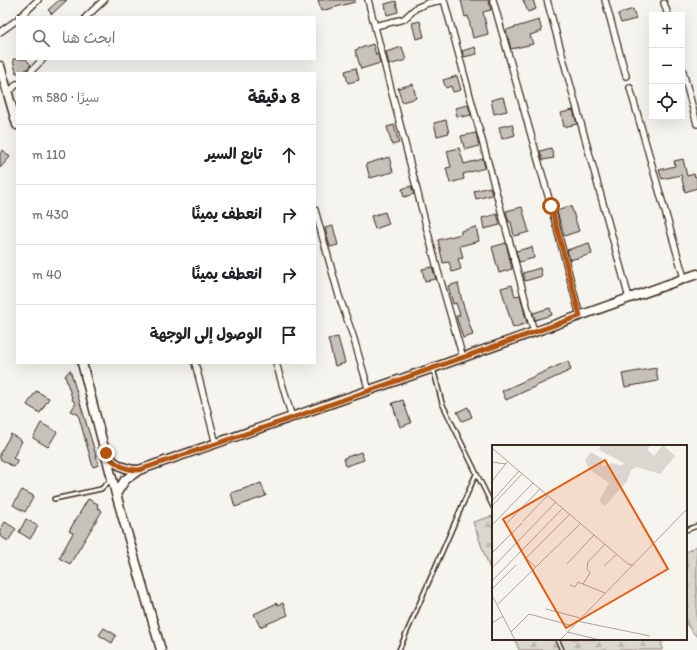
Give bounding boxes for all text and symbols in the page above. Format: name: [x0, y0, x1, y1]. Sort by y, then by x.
map controls: [649, 12, 685, 120]
button: +: [649, 12, 685, 48]
search box: [16, 16, 316, 60]
icon: search: [30, 27, 52, 49]
text: ابحث هنا: [62, 29, 116, 47]
button: −: [649, 48, 685, 84]
button: locate: [649, 84, 685, 120]
text: 8 دقيقة: [248, 87, 300, 107]
text: سيرًا · 580 m: [32, 90, 99, 105]
icon: ahead: [278, 144, 300, 166]
text: تابع السير: [205, 145, 262, 163]
text: 110 m: [32, 147, 66, 162]
route start: [542, 197, 560, 215]
icon: right: [278, 204, 300, 226]
text: انعطف يمينًا: [192, 205, 262, 223]
text: 430 m: [32, 207, 69, 222]
icon: right: [278, 264, 300, 286]
text: انعطف يمينًا: [192, 265, 262, 283]
text: 40 m: [32, 267, 62, 282]
icon: arrive: [278, 324, 300, 346]
text: الوصول إلى الوجهة: [150, 325, 262, 343]
route end: [97, 444, 115, 462]
inset map: [492, 445, 687, 640]

